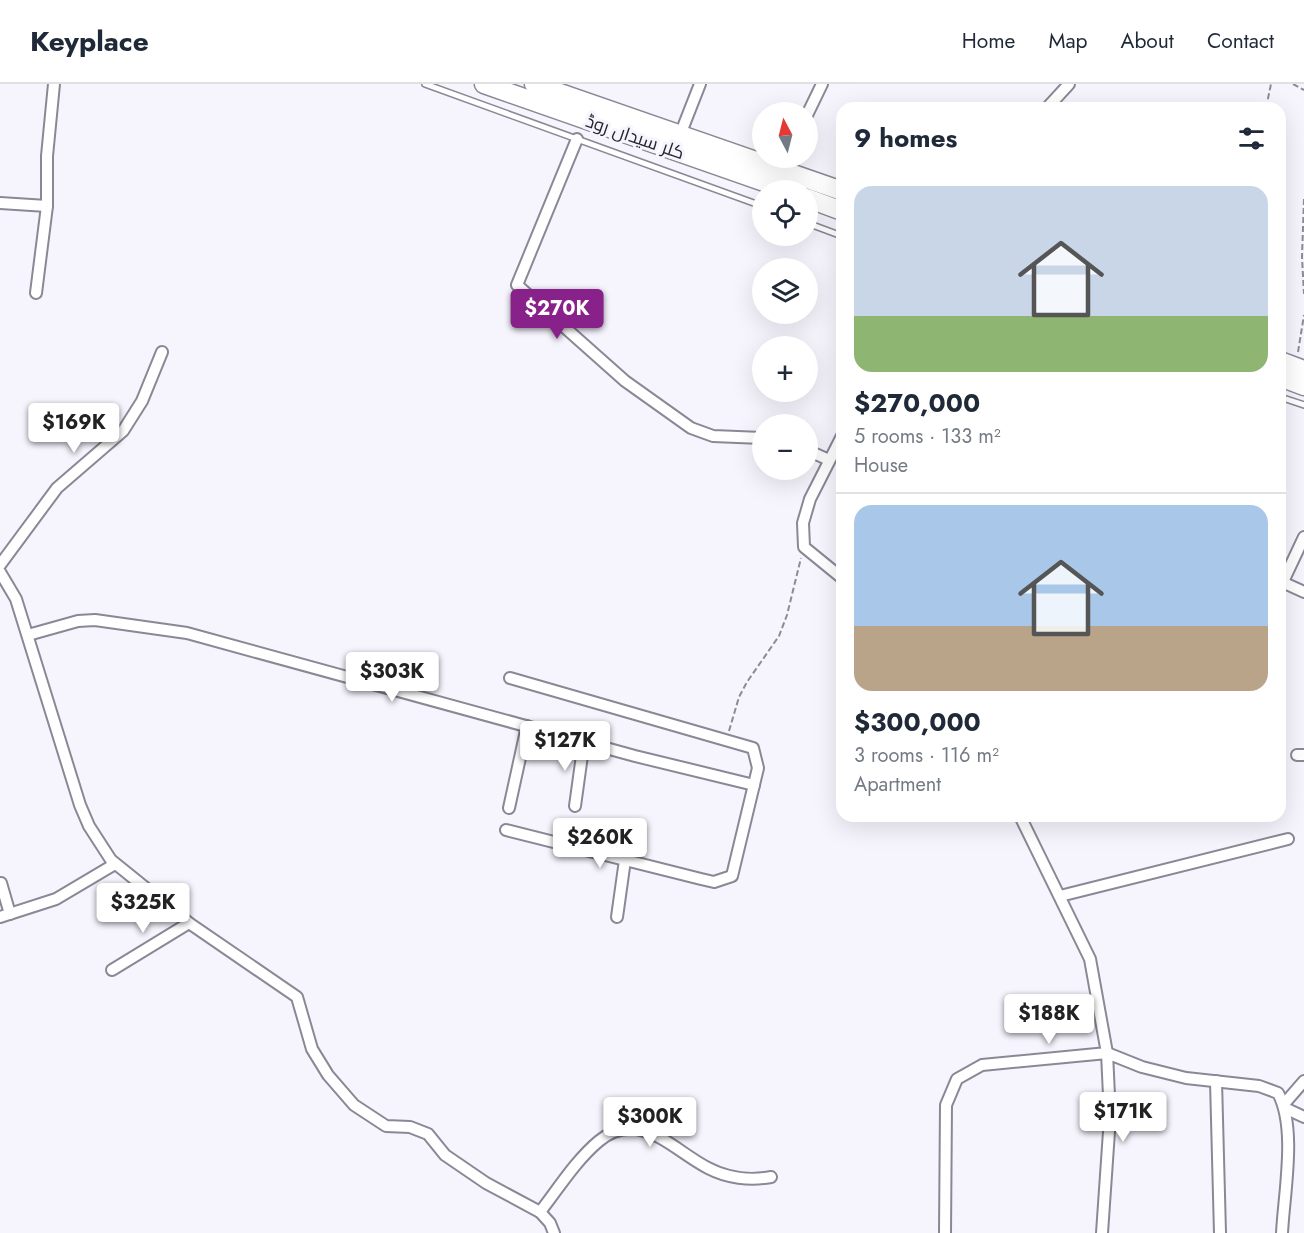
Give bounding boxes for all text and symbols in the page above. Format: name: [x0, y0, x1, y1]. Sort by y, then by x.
text: Keyplace: [30, 21, 149, 62]
text: Home: [962, 26, 1015, 56]
text: Map: [1048, 26, 1088, 56]
text: About: [1121, 26, 1174, 56]
text: Contact: [1207, 26, 1274, 56]
north arrow: [752, 102, 818, 168]
map controls: [752, 102, 818, 480]
street label: کلر سیداں روڈ: [582, 108, 688, 166]
text: 9 homes: [854, 119, 957, 157]
icon: filters: [1235, 122, 1268, 155]
button: locate: [752, 180, 818, 246]
icon: home: [1007, 225, 1115, 333]
button: layers: [752, 258, 818, 324]
pin: $270K: [515, 289, 599, 340]
text: $270K: [525, 294, 589, 323]
button: +: [752, 336, 818, 402]
text: $270,000: [854, 384, 980, 422]
pin: $169K: [32, 403, 116, 454]
text: $169K: [42, 408, 106, 437]
button: −: [752, 414, 818, 480]
text: 5 rooms · 133 m²: [854, 422, 1001, 451]
text: House: [854, 451, 908, 480]
icon: home: [1007, 544, 1115, 652]
pin: $303K: [350, 652, 434, 703]
text: $303K: [360, 657, 424, 686]
text: $300,000: [854, 703, 981, 741]
pin: $127K: [523, 721, 607, 772]
text: $127K: [534, 726, 596, 755]
text: 3 rooms · 116 m²: [854, 741, 999, 770]
text: Apartment: [854, 770, 941, 799]
pin: $260K: [558, 818, 642, 869]
text: $260K: [567, 823, 633, 852]
pin: $325K: [101, 883, 185, 934]
text: $325K: [111, 888, 175, 917]
pin: $188K: [1007, 994, 1091, 1045]
text: $188K: [1018, 999, 1080, 1028]
pin: $171K: [1081, 1092, 1165, 1143]
pin: $300K: [608, 1097, 692, 1148]
text: $171K: [1094, 1097, 1152, 1126]
text: $300K: [617, 1102, 683, 1131]

